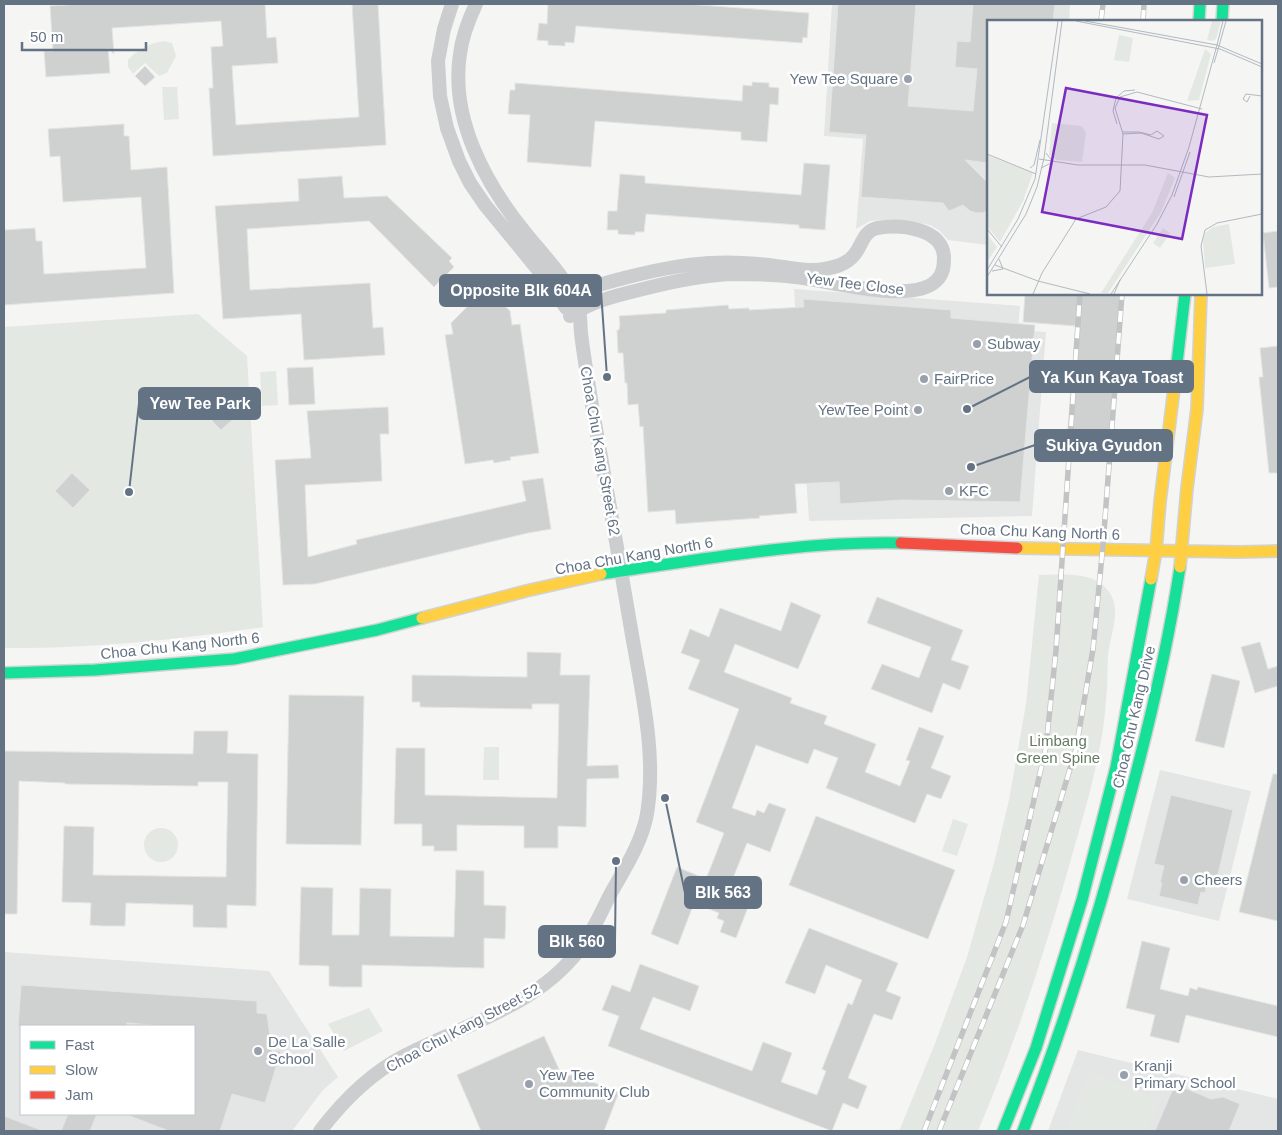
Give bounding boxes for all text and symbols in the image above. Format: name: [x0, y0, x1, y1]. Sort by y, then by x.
scale bar: [22, 20, 146, 52]
inset map: [987, 20, 1262, 295]
text: 50 m: [30, 28, 63, 45]
place label: Yew Tee Square: [790, 70, 898, 87]
marker: Yew Tee Square: [902, 73, 914, 85]
street label: Yew Tee Close: [805, 269, 905, 298]
callout: Opposite Blk 604A: [440, 275, 601, 306]
text: Opposite Blk 604A: [450, 282, 592, 299]
place label: Subway: [987, 335, 1041, 352]
marker: Subway: [971, 338, 983, 350]
callout: Ya Kun Kaya Toast: [1030, 361, 1193, 392]
street label: Choa Chu Kang Street 62: [577, 365, 624, 537]
text: Ya Kun Kaya Toast: [1041, 369, 1184, 386]
place label: FairPrice: [934, 370, 994, 387]
marker: FairPrice: [918, 373, 930, 385]
callout: Yew Tee Park: [139, 388, 260, 419]
text: Yew Tee Park: [149, 395, 251, 412]
place label: YewTee Point: [818, 401, 909, 418]
marker: YewTee Point: [912, 404, 924, 416]
callout: Sukiya Gyudon: [1035, 430, 1172, 461]
text: Sukiya Gyudon: [1046, 437, 1162, 454]
place label: KFC: [959, 482, 989, 499]
marker: KFC: [943, 485, 955, 497]
street label: Choa Chu Kang North 6: [960, 520, 1120, 543]
street label: Choa Chu Kang North 6: [554, 533, 714, 578]
street label: Choa Chu Kang North 6: [99, 629, 260, 662]
street label: Choa Chu Kang Drive: [1109, 644, 1158, 790]
park label: Limbang Green Spine: [1016, 732, 1100, 766]
place label: Cheers: [1194, 871, 1242, 888]
marker: Cheers: [1178, 874, 1190, 886]
callout: Blk 563: [685, 877, 761, 908]
text: Blk 563: [695, 884, 751, 901]
callout: Blk 560: [539, 926, 615, 957]
text: Blk 560: [549, 933, 605, 950]
street label: Choa Chu Kang Street 52: [383, 980, 543, 1075]
legend: [20, 1025, 195, 1115]
place label: De La Salle School: [268, 1033, 346, 1067]
text: Fast: [65, 1036, 95, 1053]
marker: De La Salle School: [252, 1045, 264, 1057]
place label: Kranji Primary School: [1134, 1057, 1236, 1091]
text: Slow: [65, 1061, 98, 1078]
place label: Yew Tee Community Club: [539, 1066, 650, 1100]
marker: Kranji Primary School: [1118, 1069, 1130, 1081]
marker: Yew Tee Community Club: [523, 1078, 535, 1090]
text: Jam: [65, 1086, 93, 1103]

